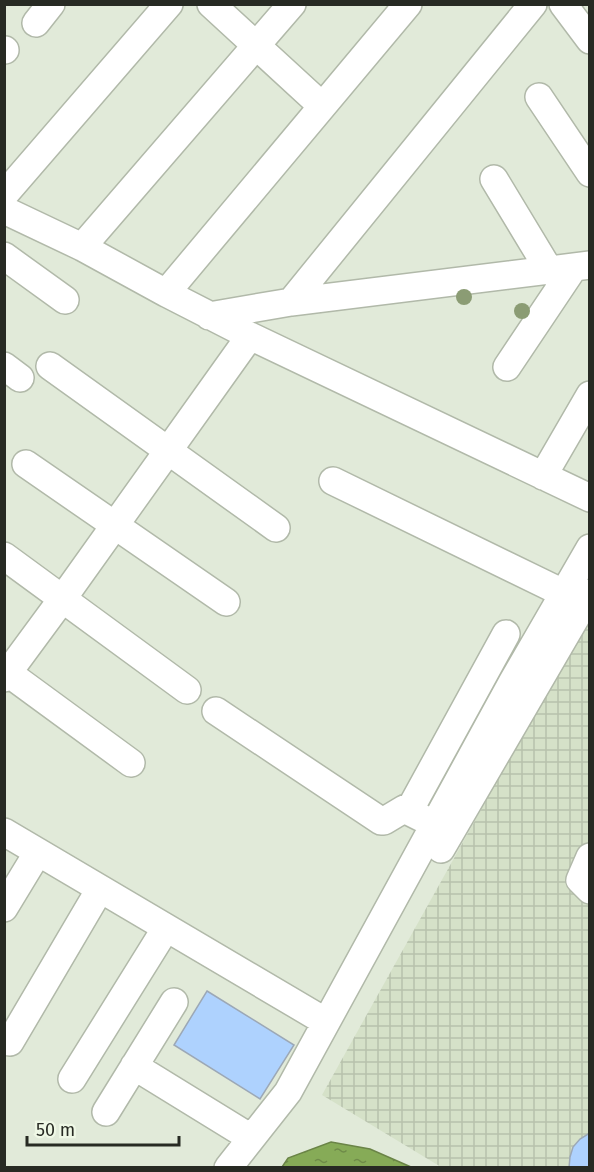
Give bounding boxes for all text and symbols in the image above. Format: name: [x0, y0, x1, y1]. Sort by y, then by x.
scale bar: [27, 1109, 178, 1147]
text: 50 m: [36, 1119, 75, 1141]

